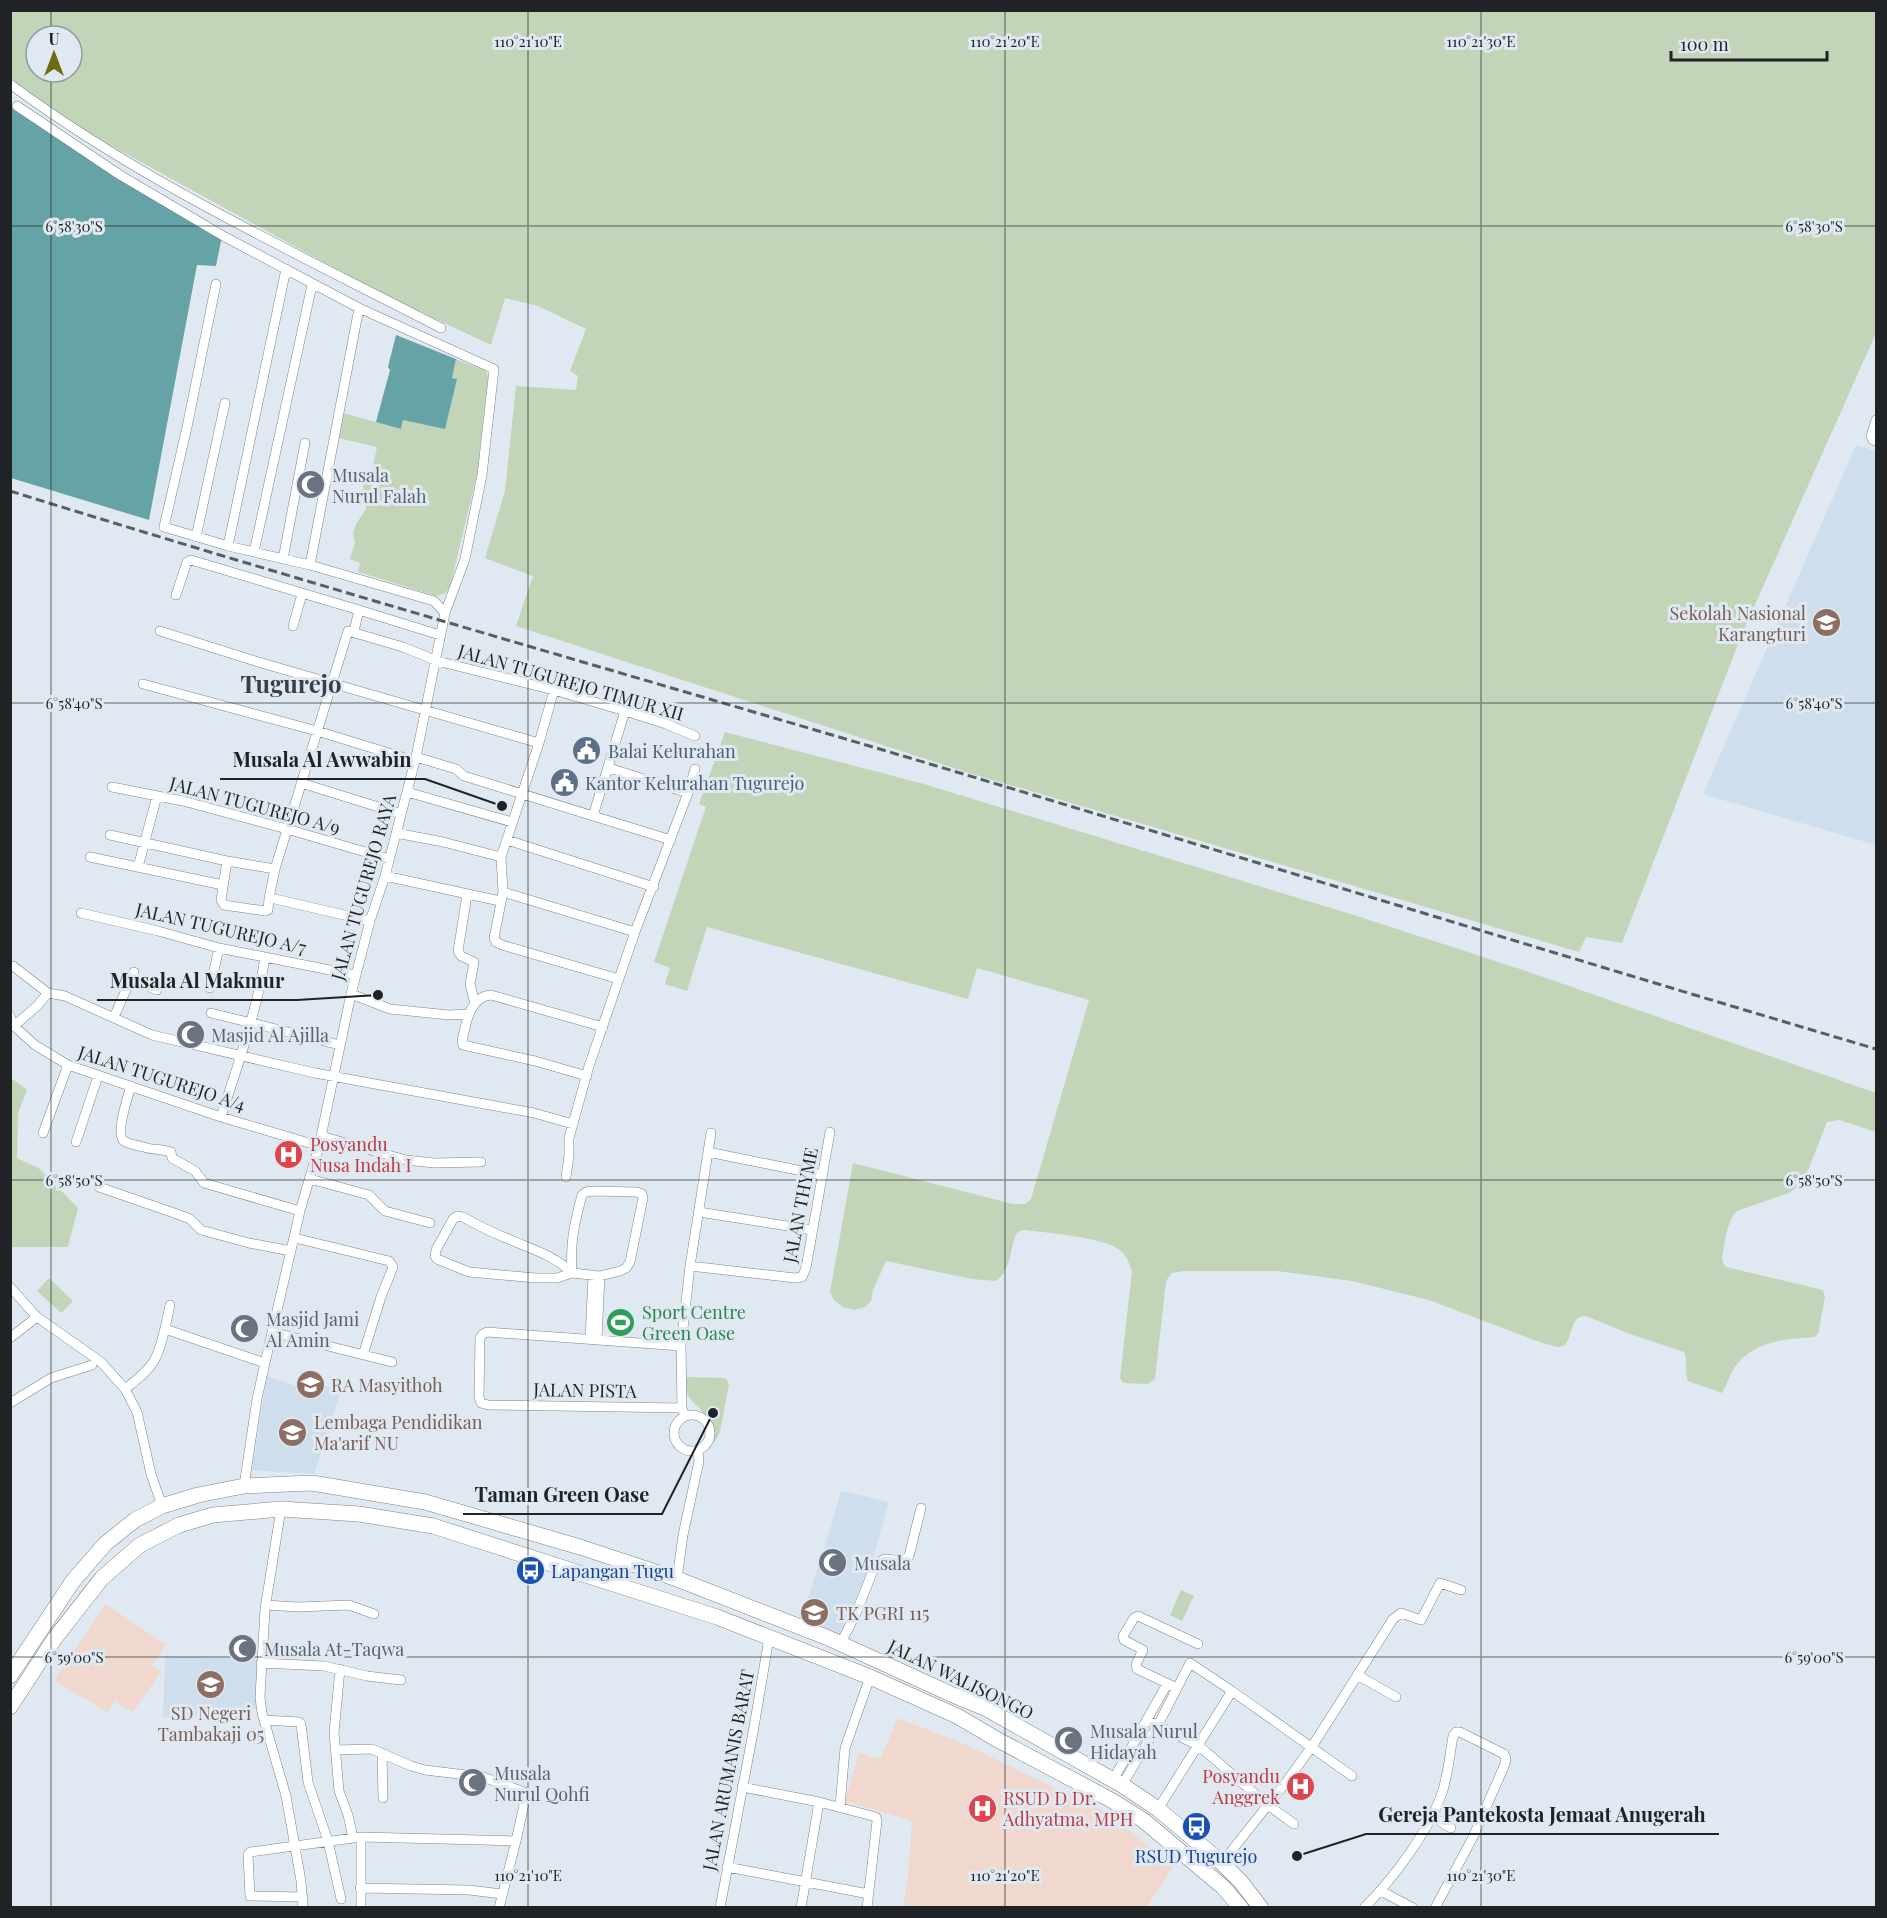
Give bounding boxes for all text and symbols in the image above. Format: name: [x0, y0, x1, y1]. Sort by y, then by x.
north arrow: [24, 24, 84, 84]
scale bar: [1671, 24, 1827, 62]
text: U: [48, 28, 60, 49]
text: 110°21'10"E: [494, 31, 562, 51]
text: 110°21'20"E: [970, 31, 1040, 51]
text: 110°21'30"E: [1447, 31, 1515, 51]
text: 100 m: [1680, 32, 1729, 56]
text: 6°58'30"S: [45, 216, 103, 236]
text: 6°58'30"S: [1785, 216, 1843, 236]
place label: Musala Nurul Falah: [332, 463, 427, 508]
mosque icon: Musala Nurul Falah: [295, 469, 327, 501]
place label: Sekolah Nasional Karangturi: [1670, 601, 1806, 646]
school or university icon: Sekolah Nasional Karangturi: [1811, 607, 1843, 639]
street label: JALAN TUGUREJO TIMUR XII: [454, 638, 687, 726]
district label: Tugurejo: [241, 667, 341, 699]
text: 6°58'40"S: [45, 693, 103, 713]
text: 6°58'40"S: [1785, 693, 1843, 713]
public building icon: Balai Kelurahan: [571, 735, 603, 767]
place label: Balai Kelurahan: [608, 739, 736, 763]
callout: Musala Al Awwabin: [220, 741, 425, 779]
text: Musala Al Awwabin: [232, 745, 412, 772]
public building icon: Kantor Kelurahan Tugurejo: [548, 767, 580, 799]
street label: JALAN TUGUREJO A/9: [166, 770, 343, 839]
place label: Kantor Kelurahan Tugurejo: [585, 771, 805, 795]
street label: JALAN TUGUREJO RAYA: [325, 790, 401, 984]
street label: JALAN TUGUREJO A/7: [132, 896, 309, 959]
callout: Musala Al Makmur: [97, 962, 297, 1000]
text: Musala Al Makmur: [110, 966, 285, 993]
mosque icon: Masjid Al Ajilla: [174, 1019, 206, 1051]
place label: Masjid Al Ajilla: [211, 1023, 329, 1047]
street label: JALAN TUGUREJO A/4: [74, 1039, 249, 1116]
place label: Posyandu Nusa Indah I: [310, 1132, 412, 1177]
hospital icon: Posyandu Nusa Indah I: [273, 1138, 305, 1170]
street label: JALAN THYME: [777, 1145, 823, 1266]
text: 6°58'50"S: [45, 1170, 103, 1190]
text: 6°58'50"S: [1785, 1170, 1843, 1190]
place label: Sport Centre Green Oase: [642, 1300, 746, 1345]
sports icon: Sport Centre Green Oase: [605, 1306, 637, 1338]
place label: Masjid Jami Al Amin: [265, 1307, 359, 1352]
mosque icon: Masjid Jami Al Amin: [229, 1313, 261, 1345]
school or university icon: RA Masyithoh: [294, 1369, 326, 1401]
place label: RA Masyithoh: [331, 1373, 443, 1397]
street label: JALAN PISTA: [532, 1377, 638, 1403]
place label: Lembaga Pendidikan Ma'arif NU: [314, 1410, 483, 1455]
school or university icon: Lembaga Pendidikan Ma'arif NU: [277, 1416, 309, 1448]
callout: Taman Green Oase: [463, 1476, 662, 1514]
text: Taman Green Oase: [475, 1480, 649, 1507]
mosque icon: Musala: [817, 1547, 849, 1579]
place label: Musala: [854, 1551, 911, 1575]
bus stop icon: Lapangan Tugu: [514, 1555, 546, 1587]
place label: Lapangan Tugu: [551, 1559, 674, 1583]
school or university icon: TK PGRI 115: [799, 1597, 831, 1629]
place label: TK PGRI 115: [836, 1601, 929, 1625]
mosque icon: Musala At-Taqwa: [227, 1633, 259, 1665]
street label: JALAN WALISONGO: [883, 1633, 1038, 1725]
place label: Musala At-Taqwa: [264, 1637, 404, 1661]
text: 6°59'00"S: [44, 1647, 104, 1667]
text: 6°59'00"S: [1784, 1647, 1844, 1667]
street label: JALAN ARUMANIS BARAT: [697, 1667, 759, 1874]
school or university icon: SD Negeri Tambakaji 05: [195, 1668, 227, 1700]
place label: SD Negeri Tambakaji 05: [158, 1701, 264, 1746]
place label: Musala Nurul Hidayah: [1090, 1719, 1198, 1764]
mosque icon: Musala Nurul Hidayah: [1053, 1725, 1085, 1757]
place label: Musala Nurul Qohfi: [494, 1761, 590, 1806]
place label: Posyandu Anggrek: [1202, 1764, 1281, 1809]
mosque icon: Musala Nurul Qohfi: [457, 1767, 489, 1799]
hospital icon: Posyandu Anggrek: [1285, 1770, 1317, 1802]
place label: RSUD D Dr. Adhyatma, MPH: [1002, 1786, 1133, 1831]
hospital icon: RSUD D Dr. Adhyatma, MPH: [966, 1792, 998, 1824]
callout: Gereja Pantekosta Jemaat Anugerah: [1366, 1796, 1719, 1834]
text: Gereja Pantekosta Jemaat Anugerah: [1378, 1800, 1706, 1827]
bus stop icon: RSUD Tugurejo: [1180, 1811, 1212, 1843]
place label: RSUD Tugurejo: [1135, 1844, 1257, 1868]
text: 110°21'10"E: [494, 1865, 562, 1885]
text: 110°21'20"E: [970, 1865, 1040, 1885]
text: 110°21'30"E: [1447, 1865, 1515, 1885]

